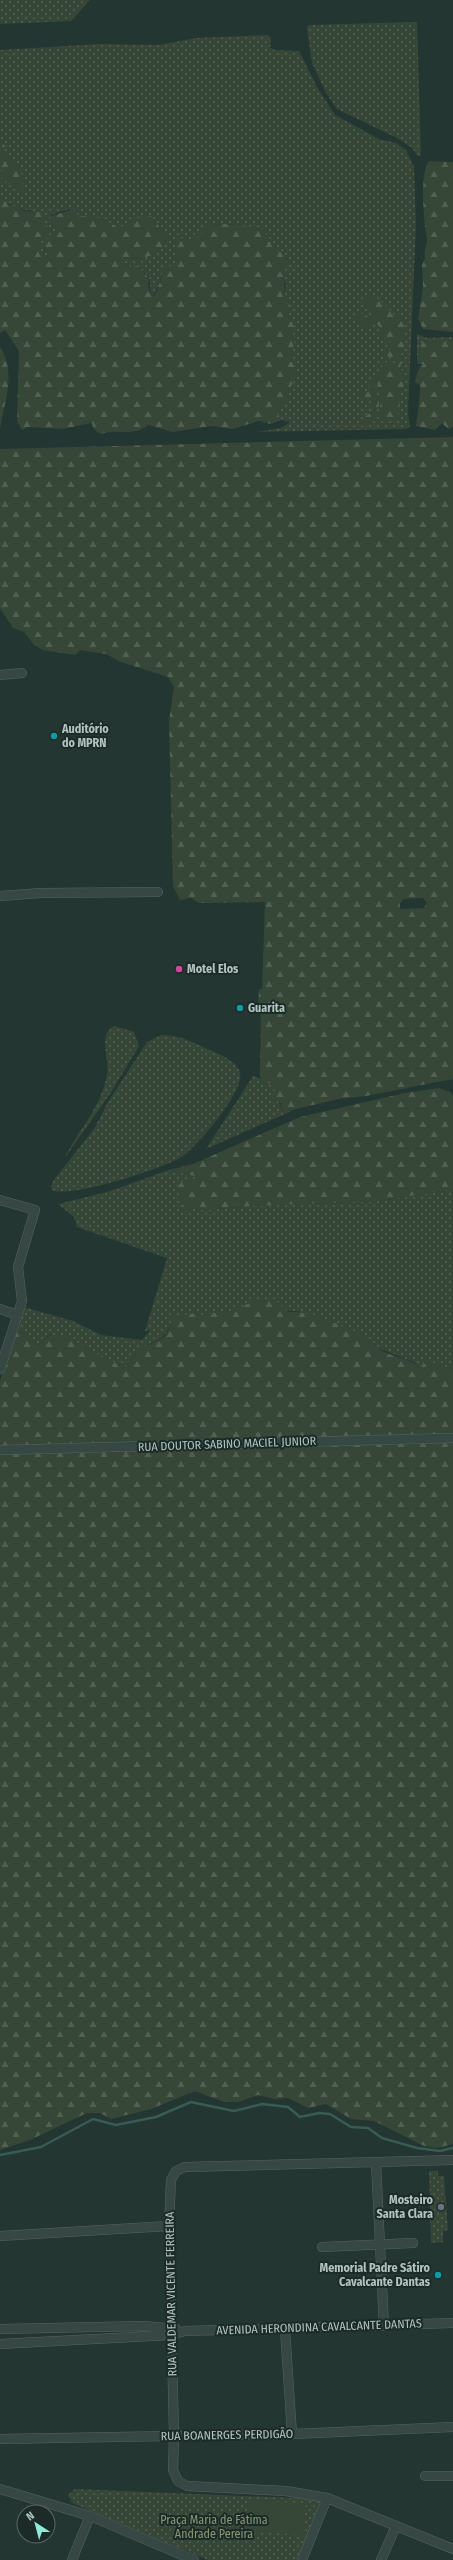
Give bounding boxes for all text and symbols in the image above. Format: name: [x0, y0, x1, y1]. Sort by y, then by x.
place label: Auditório do MPRN: [61, 722, 109, 750]
marker: Auditório do MPRN: [49, 731, 59, 741]
place label: Motel Elos: [187, 962, 239, 976]
marker: Motel Elos: [174, 964, 184, 974]
place label: Guarita: [248, 1001, 285, 1015]
marker: Guarita: [235, 1003, 245, 1013]
street label: RUA DOUTOR SABINO MACIEL JUNIOR: [138, 1434, 317, 1454]
place label: Mosteiro Santa Clara: [377, 2193, 434, 2221]
marker: Mosteiro Santa Clara: [436, 2202, 446, 2212]
street label: RUA VALDEMAR VICENTE FERREIRA: [163, 2211, 179, 2376]
place label: Memorial Padre Sátiro Cavalcante Dantas: [320, 2261, 431, 2289]
marker: Memorial Padre Sátiro Cavalcante Dantas: [433, 2270, 443, 2280]
street label: AVENIDA HERONDINA CAVALCANTE DANTAS: [216, 2316, 422, 2338]
street label: RUA BOANERGES PERDIGÃO: [161, 2426, 293, 2443]
north arrow: [16, 2504, 56, 2544]
text: N: [24, 2509, 37, 2524]
park label: Praça Maria de Fátima Andrade Pereira: [160, 2513, 268, 2541]

